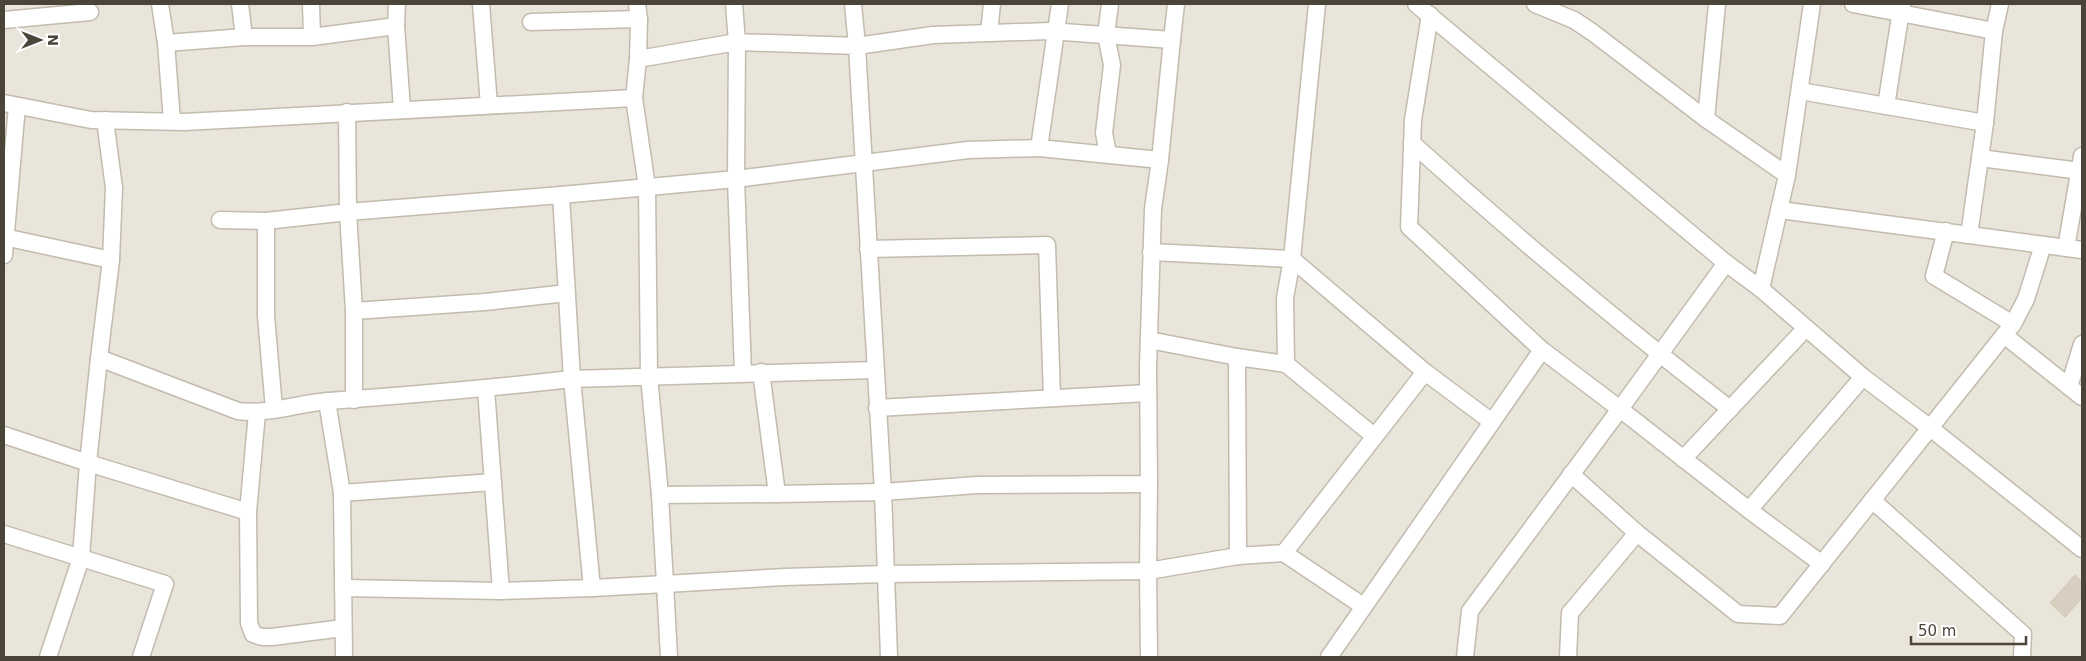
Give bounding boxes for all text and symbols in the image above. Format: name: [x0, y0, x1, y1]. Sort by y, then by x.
north arrow: [15, 15, 65, 65]
text: N: [45, 34, 61, 46]
scale bar: [1911, 614, 2026, 646]
text: 50 m: [1918, 622, 1956, 640]

